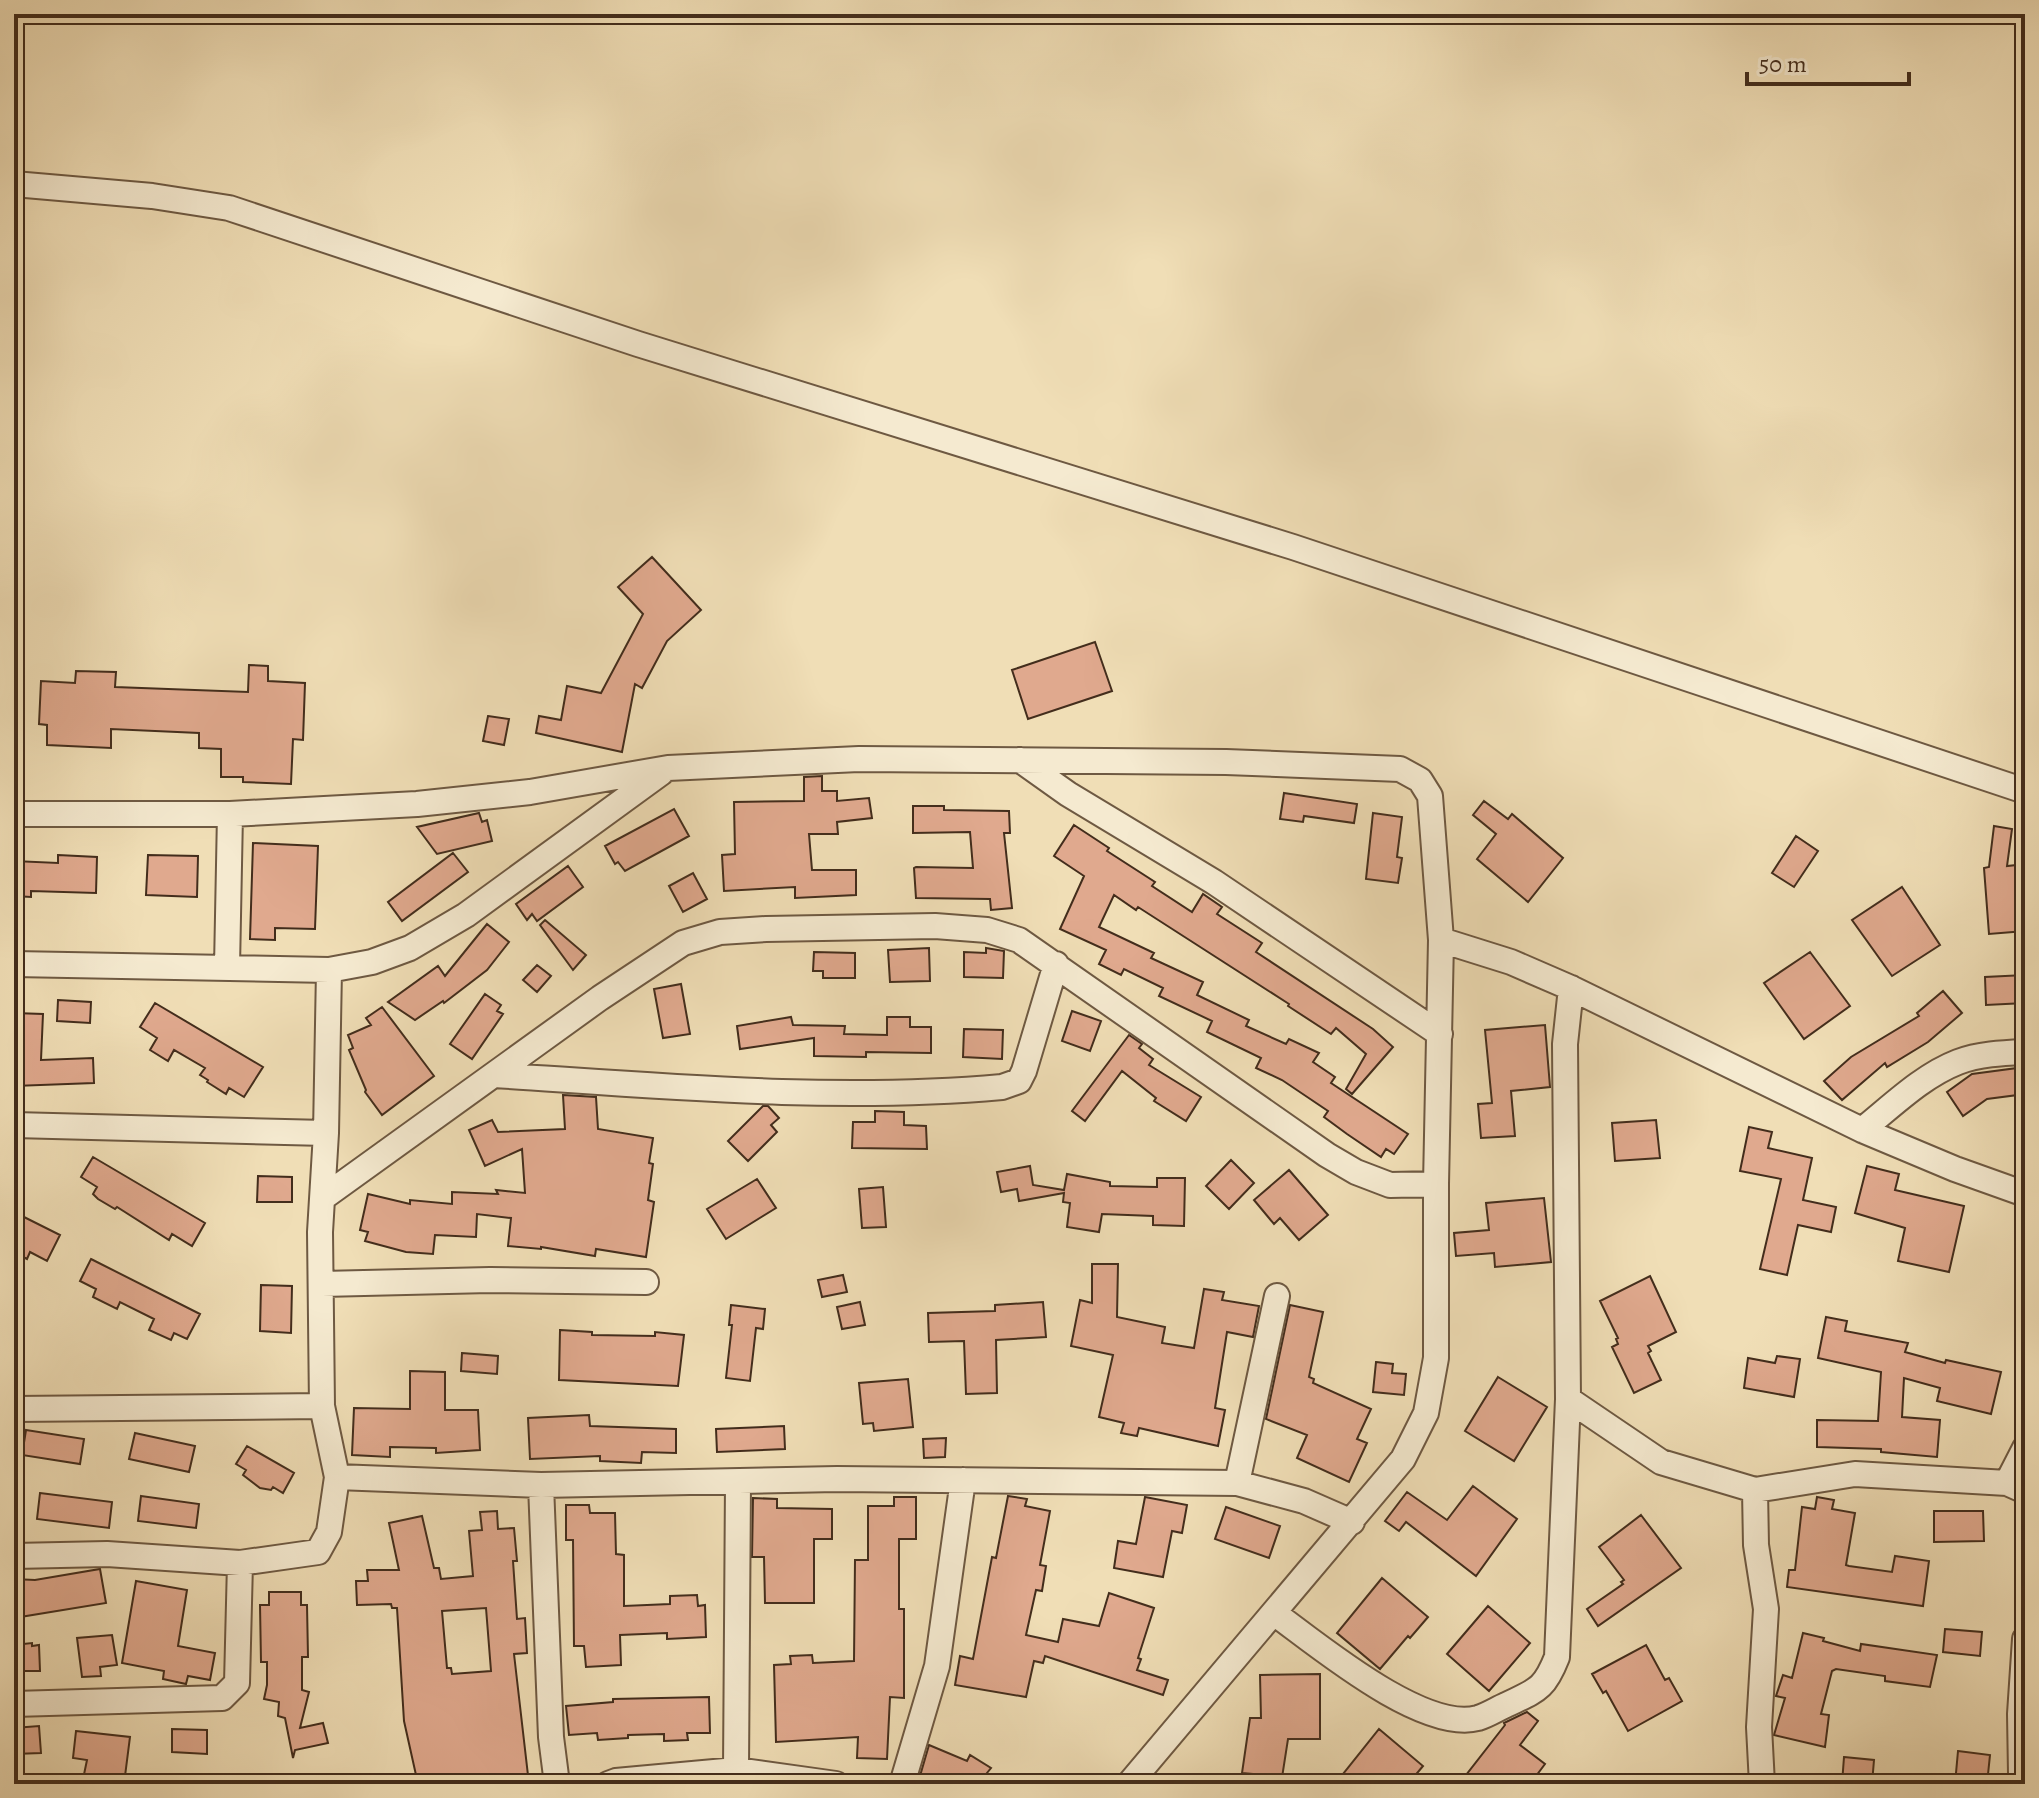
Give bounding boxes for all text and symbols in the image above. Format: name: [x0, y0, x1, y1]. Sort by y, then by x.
scale bar: [1747, 36, 1909, 86]
text: 50 m: [1759, 48, 1807, 80]

